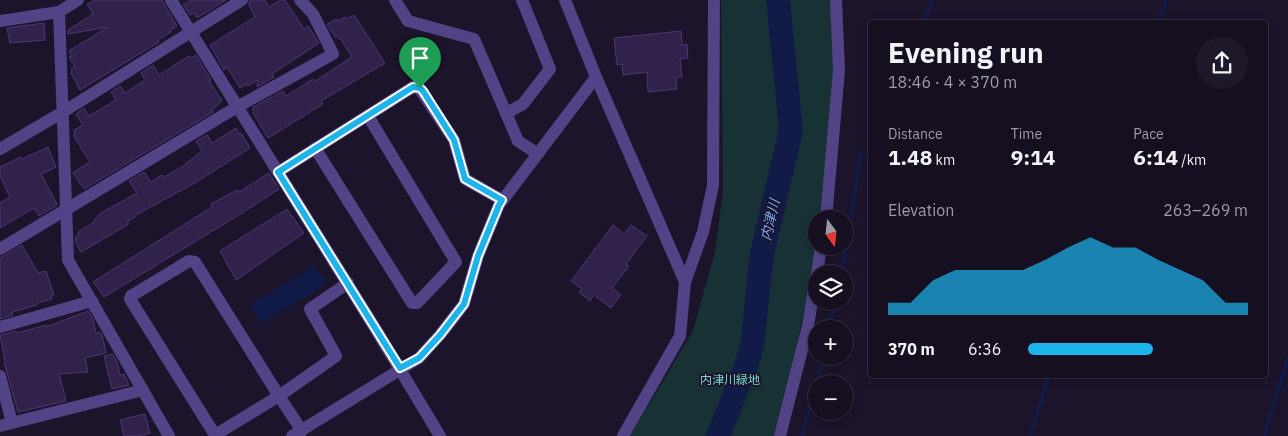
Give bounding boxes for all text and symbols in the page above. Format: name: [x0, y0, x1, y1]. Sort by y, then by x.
text: Evening run: [888, 34, 1044, 71]
pin: [399, 37, 441, 88]
button: share: [1196, 37, 1248, 89]
icon: arrive: [406, 44, 434, 72]
text: 18:46 · 4 × 370 m: [888, 72, 1017, 92]
text: Distance: [888, 125, 943, 143]
text: Time: [1011, 125, 1042, 143]
text: Pace: [1133, 125, 1164, 143]
text: 1.48: [888, 143, 932, 171]
text: 9:14: [1011, 143, 1055, 171]
text: 6:14: [1133, 143, 1178, 171]
text: km: [932, 151, 955, 169]
text: /km: [1178, 151, 1206, 169]
water label: 内津川: [757, 196, 784, 242]
text: Elevation: [888, 200, 954, 220]
text: 263–269 m: [1163, 200, 1248, 220]
north arrow: [808, 210, 852, 255]
map controls: [808, 210, 853, 420]
button: layers: [808, 265, 853, 310]
button: +: [808, 320, 853, 365]
text: 370 m: [888, 339, 935, 359]
text: 6:36: [968, 339, 1001, 359]
park label: 内津川緑地: [700, 372, 760, 387]
button: −: [808, 375, 853, 420]

